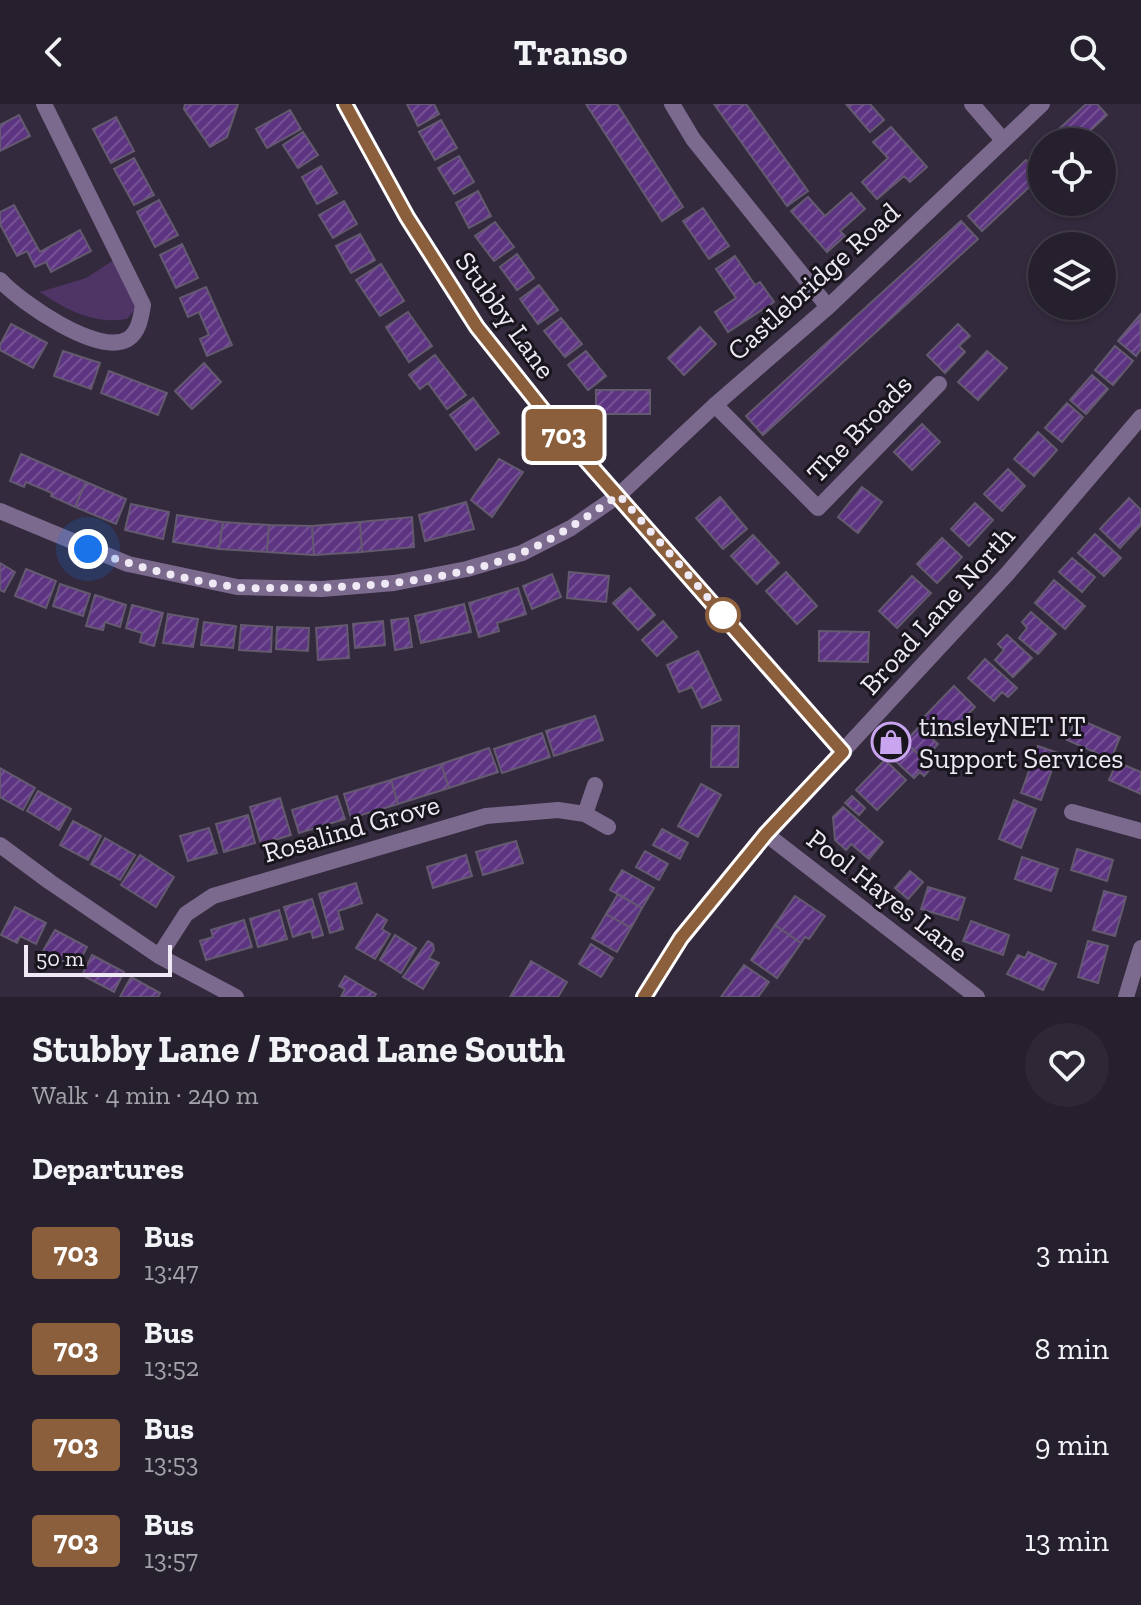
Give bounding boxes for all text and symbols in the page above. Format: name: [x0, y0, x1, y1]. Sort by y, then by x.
icon: back: [32, 30, 76, 74]
icon: search: [1065, 30, 1109, 74]
text: Transo: [513, 31, 628, 74]
map controls: [1028, 128, 1116, 320]
button: locate: [1028, 128, 1116, 216]
street label: Castlebridge Road: [721, 196, 906, 367]
button: layers: [1028, 232, 1116, 320]
street label: Stubby Lane: [449, 246, 563, 385]
street label: The Broads: [800, 368, 919, 489]
line badge: 703: [518, 409, 610, 461]
text: 703: [542, 418, 586, 451]
street label: Broad Lane North: [853, 519, 1022, 701]
your location: [68, 529, 108, 569]
unlabelled marker: [706, 598, 740, 632]
place label: tinsleyNET IT Support Services: [919, 710, 1124, 775]
shop icon: tinsleyNET IT Support Services: [870, 721, 912, 763]
street label: Rosalind Grove: [259, 788, 443, 869]
street label: Pool Hayes Lane: [801, 822, 975, 969]
scale bar: [24, 941, 172, 977]
text: 50 m: [36, 945, 84, 972]
button: heart: [1025, 1023, 1109, 1107]
text: Stubby Lane / Broad Lane South: [32, 1026, 565, 1072]
text: Walk · 4 min · 240 m: [32, 1079, 258, 1111]
text: Departures: [32, 1151, 184, 1187]
text: Bus: [144, 1219, 194, 1255]
text: 3 min: [1036, 1235, 1109, 1271]
text: 703: [54, 1236, 98, 1269]
text: 13:47: [144, 1255, 198, 1287]
text: Bus: [144, 1315, 194, 1351]
text: 8 min: [1035, 1331, 1109, 1367]
text: 703: [54, 1332, 98, 1365]
text: 13:52: [144, 1351, 199, 1383]
text: Bus: [144, 1411, 194, 1447]
text: 9 min: [1035, 1427, 1109, 1463]
text: 703: [54, 1428, 98, 1461]
text: 13:53: [144, 1447, 199, 1479]
text: Bus: [144, 1507, 194, 1543]
text: 13 min: [1024, 1523, 1109, 1559]
text: 703: [54, 1524, 98, 1557]
text: 13:57: [144, 1543, 198, 1575]

